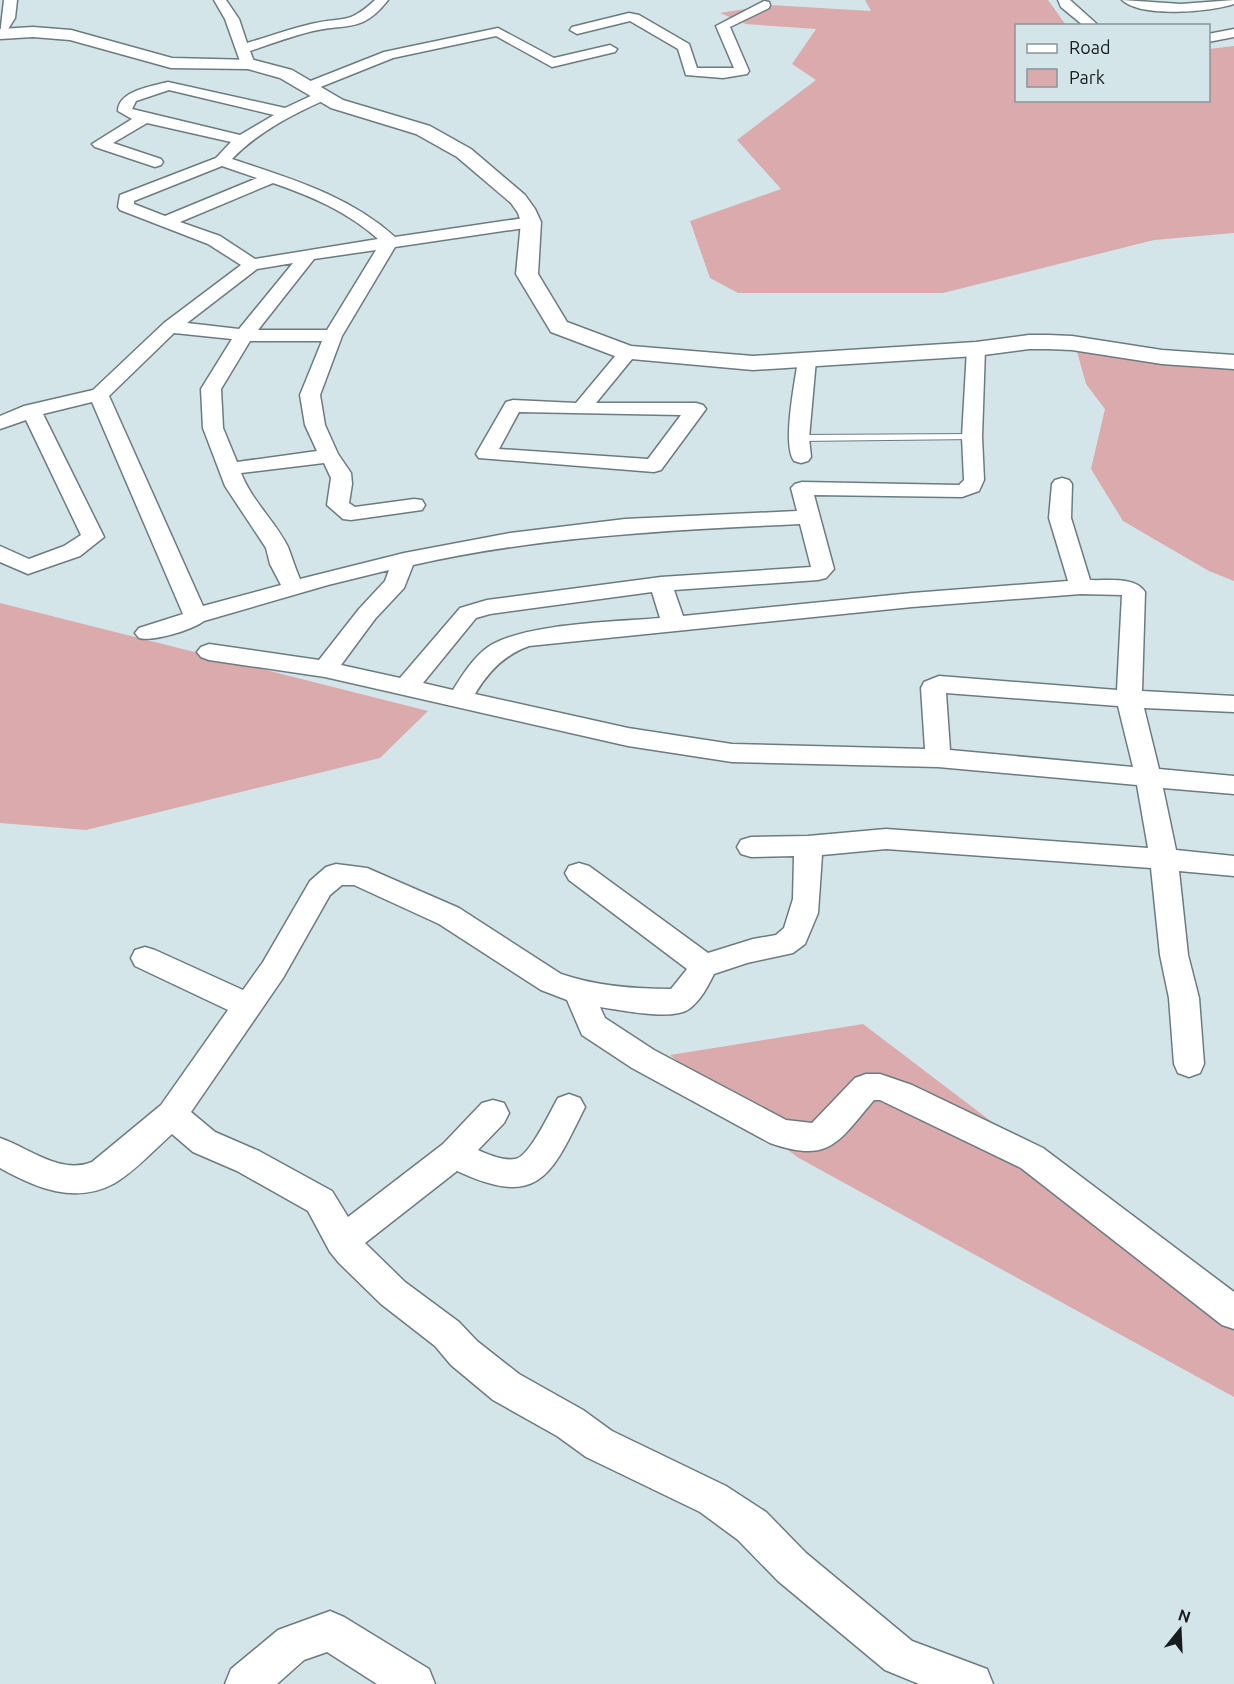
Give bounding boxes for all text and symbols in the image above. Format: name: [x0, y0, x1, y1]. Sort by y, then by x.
legend: [1015, 24, 1210, 102]
text: Road: [1069, 37, 1111, 57]
text: Park: [1069, 67, 1105, 87]
north arrow: [1150, 1600, 1210, 1660]
text: N: [1176, 1605, 1193, 1626]

